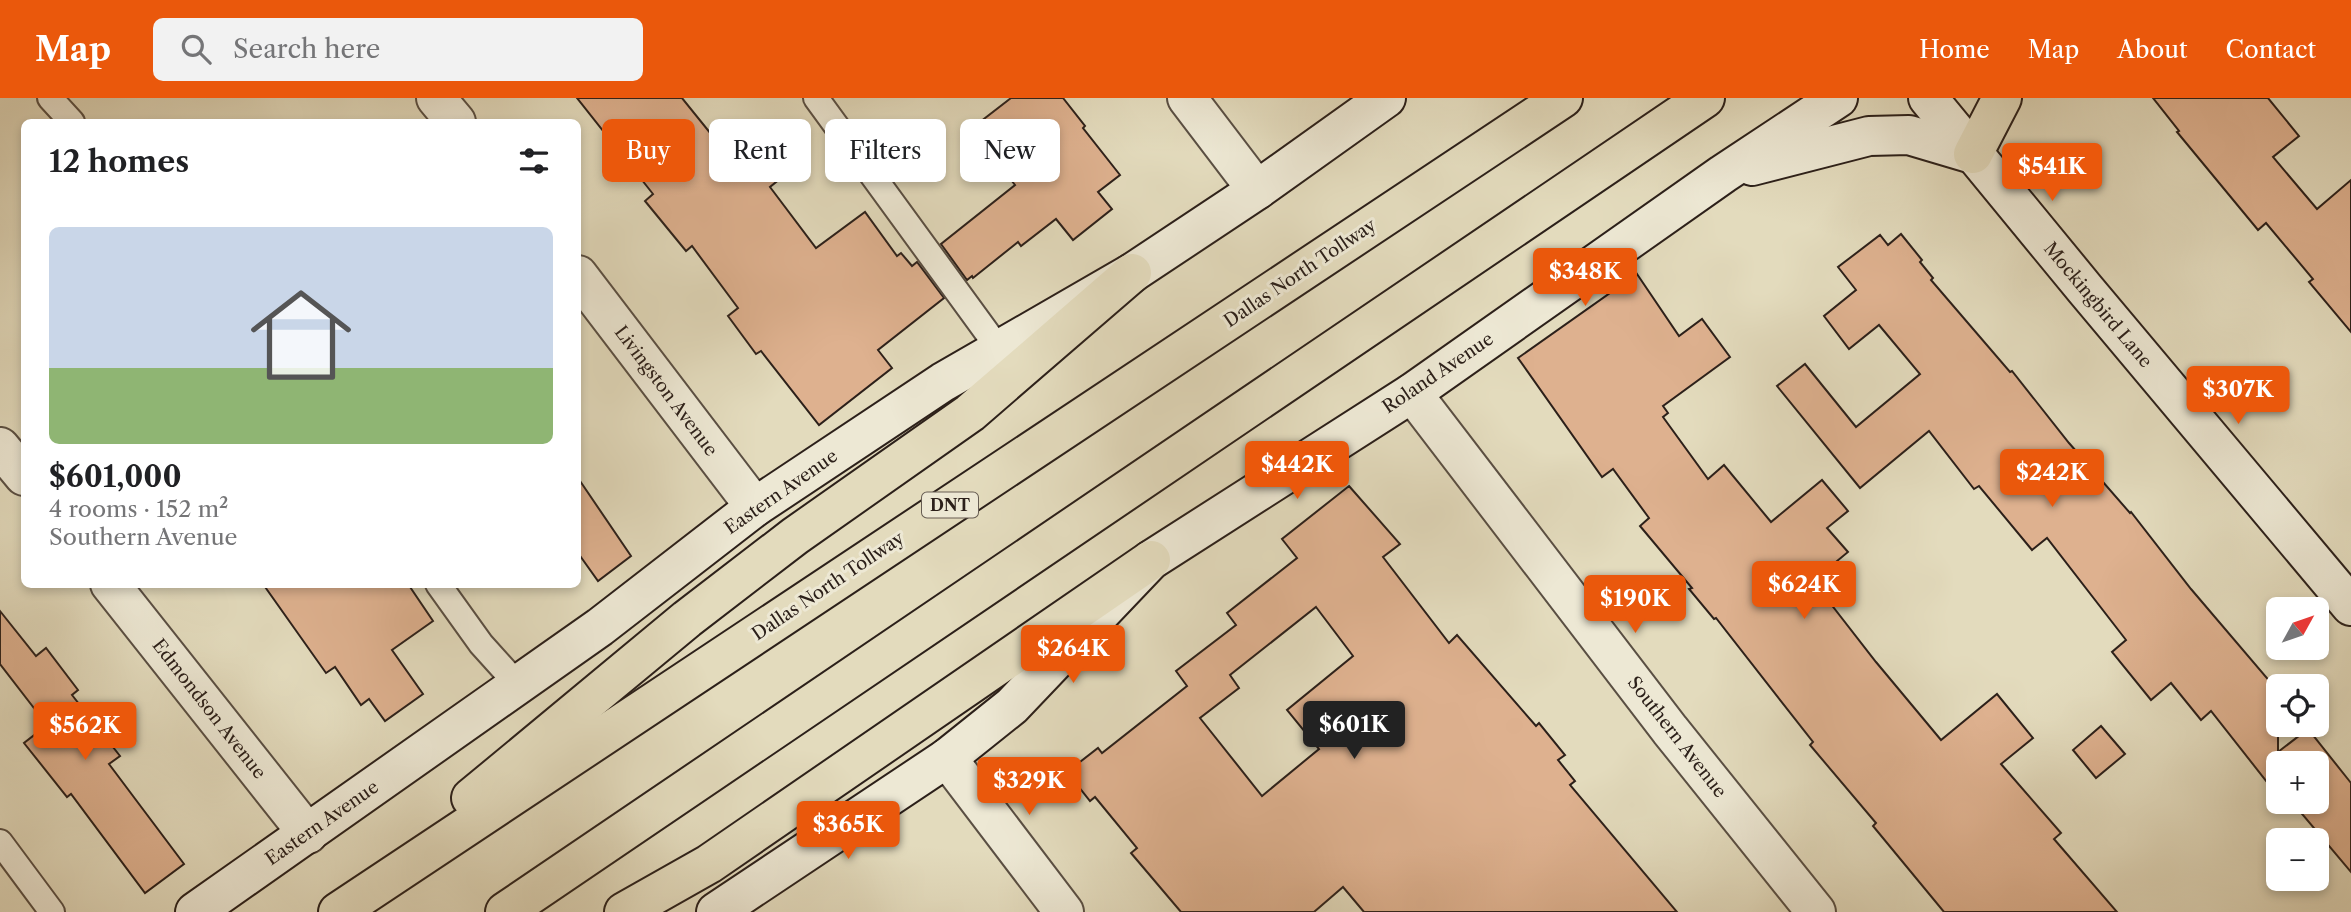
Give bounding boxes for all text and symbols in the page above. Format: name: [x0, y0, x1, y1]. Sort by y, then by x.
search box: [153, 18, 643, 81]
text: Map: [35, 29, 111, 70]
icon: search: [177, 30, 215, 68]
text: Search here: [233, 33, 380, 65]
text: Home: [1919, 35, 1990, 64]
text: Map: [2028, 35, 2079, 64]
text: About: [2117, 35, 2188, 64]
text: Contact: [2226, 35, 2316, 64]
chip: Buy: [602, 119, 695, 182]
chip: Rent: [709, 119, 811, 182]
chip: Filters: [825, 119, 946, 182]
chip: New: [960, 119, 1060, 182]
icon: filters: [515, 142, 553, 180]
text: 12 homes: [49, 143, 189, 180]
pin: $541K: [2003, 144, 2101, 203]
text: $541K: [2018, 152, 2086, 180]
street label: Dallas North Tollway: [1220, 213, 1381, 332]
street label: Mockingbird Lane: [2039, 238, 2157, 372]
pin: $348K: [1536, 248, 1634, 308]
text: $348K: [1549, 257, 1621, 285]
icon: home: [238, 272, 364, 398]
street label: Livingston Avenue: [610, 321, 722, 461]
street label: Roland Avenue: [1378, 328, 1498, 418]
pin: $307K: [2189, 366, 2287, 426]
text: $307K: [2203, 375, 2273, 403]
pin: $442K: [1248, 442, 1346, 501]
street label: Eastern Avenue: [720, 445, 842, 539]
text: $442K: [1261, 450, 1333, 478]
pin: $242K: [2003, 450, 2101, 509]
text: $601,000: [49, 458, 182, 495]
text: $242K: [2016, 458, 2088, 486]
road number: DNT: [922, 492, 978, 518]
text: 4 rooms · 152 m²: [49, 495, 229, 523]
text: Southern Avenue: [49, 523, 237, 551]
street label: Dallas North Tollway: [748, 526, 909, 645]
pin: $624K: [1755, 561, 1853, 621]
text: $624K: [1768, 570, 1840, 598]
pin: $190K: [1586, 575, 1684, 635]
text: $190K: [1600, 584, 1670, 612]
north arrow: [2266, 597, 2329, 660]
map controls: [2266, 597, 2329, 891]
pin: $264K: [1024, 626, 1122, 685]
text: $264K: [1037, 634, 1109, 662]
street label: Edmondson Avenue: [148, 635, 270, 783]
street label: Southern Avenue: [1623, 672, 1731, 802]
button: locate: [2266, 674, 2329, 737]
pin: $562K: [36, 702, 134, 762]
pin: $601K: [1305, 702, 1403, 761]
text: $601K: [1319, 710, 1389, 738]
text: $562K: [49, 711, 121, 739]
button: +: [2266, 751, 2329, 814]
pin: $329K: [980, 758, 1078, 817]
text: $329K: [993, 766, 1065, 794]
street label: Eastern Avenue: [261, 776, 383, 870]
pin: $365K: [799, 802, 897, 861]
text: $365K: [813, 810, 883, 838]
button: −: [2266, 828, 2329, 891]

